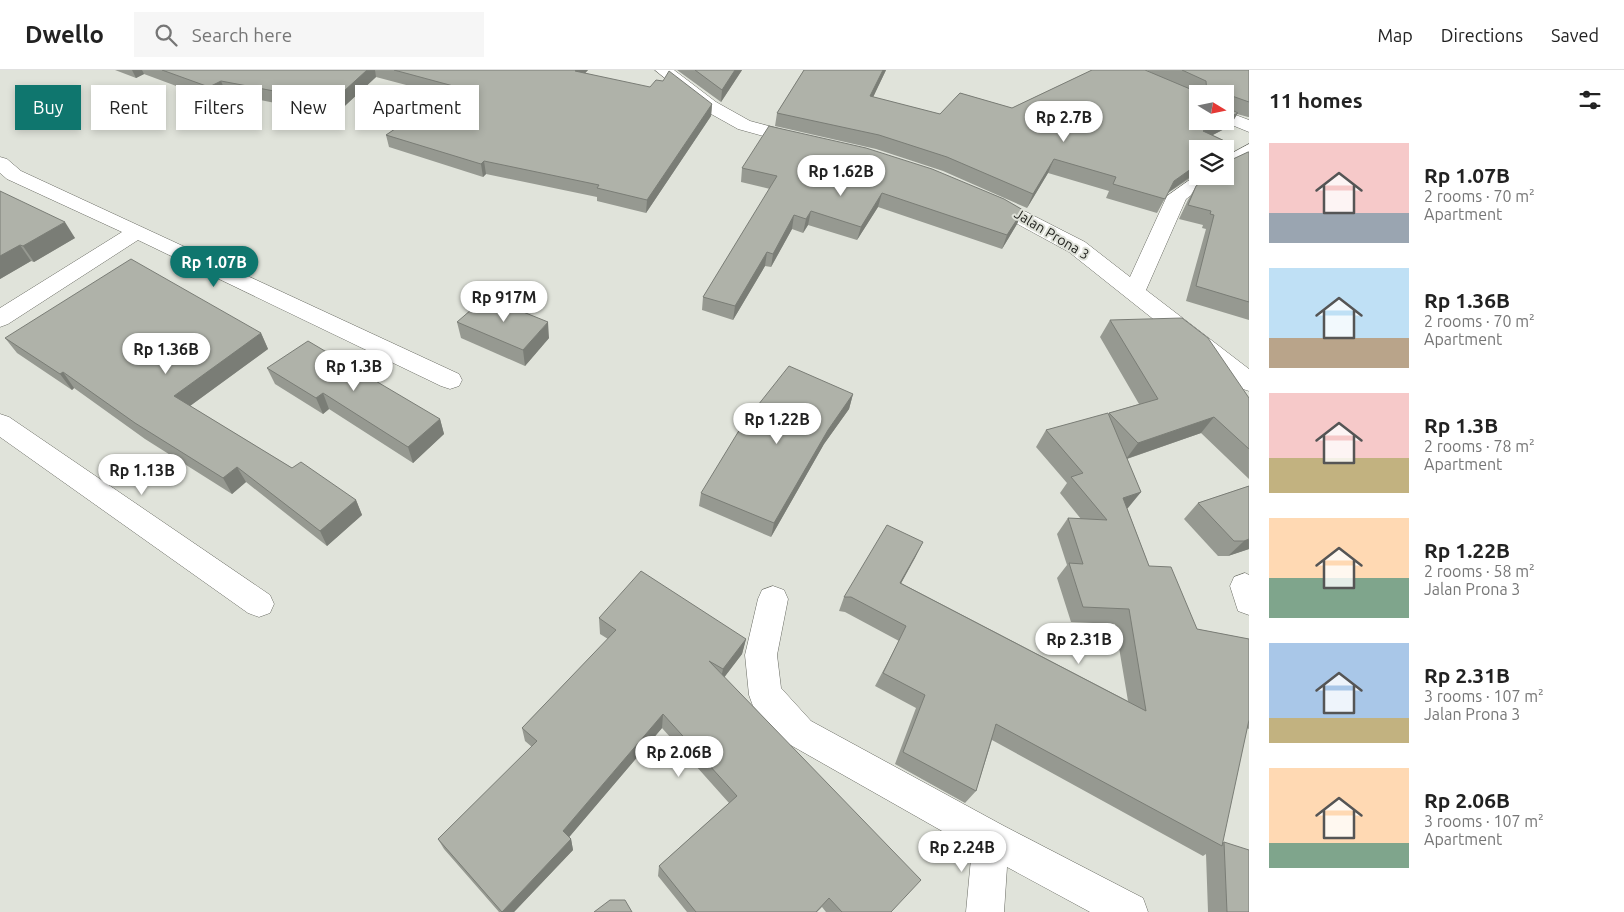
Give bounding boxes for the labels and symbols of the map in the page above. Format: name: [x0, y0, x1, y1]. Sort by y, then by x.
north arrow: [1189, 85, 1234, 130]
pin: Rp 2.7B: [1018, 100, 1110, 143]
pin: Rp 1.62B: [789, 154, 893, 197]
street label: Jalan Prona 3: [1012, 205, 1092, 263]
pin: Rp 1.07B: [162, 246, 266, 288]
pin: Rp 917M: [458, 280, 550, 323]
pin: Rp 1.36B: [114, 332, 218, 375]
pin: Rp 1.3B: [308, 350, 400, 392]
pin: Rp 1.22B: [725, 402, 829, 445]
pin: Rp 1.13B: [90, 454, 194, 496]
pin: Rp 2.31B: [1027, 622, 1131, 665]
pin: Rp 2.06B: [627, 736, 731, 778]
pin: Rp 2.24B: [910, 830, 1014, 873]

